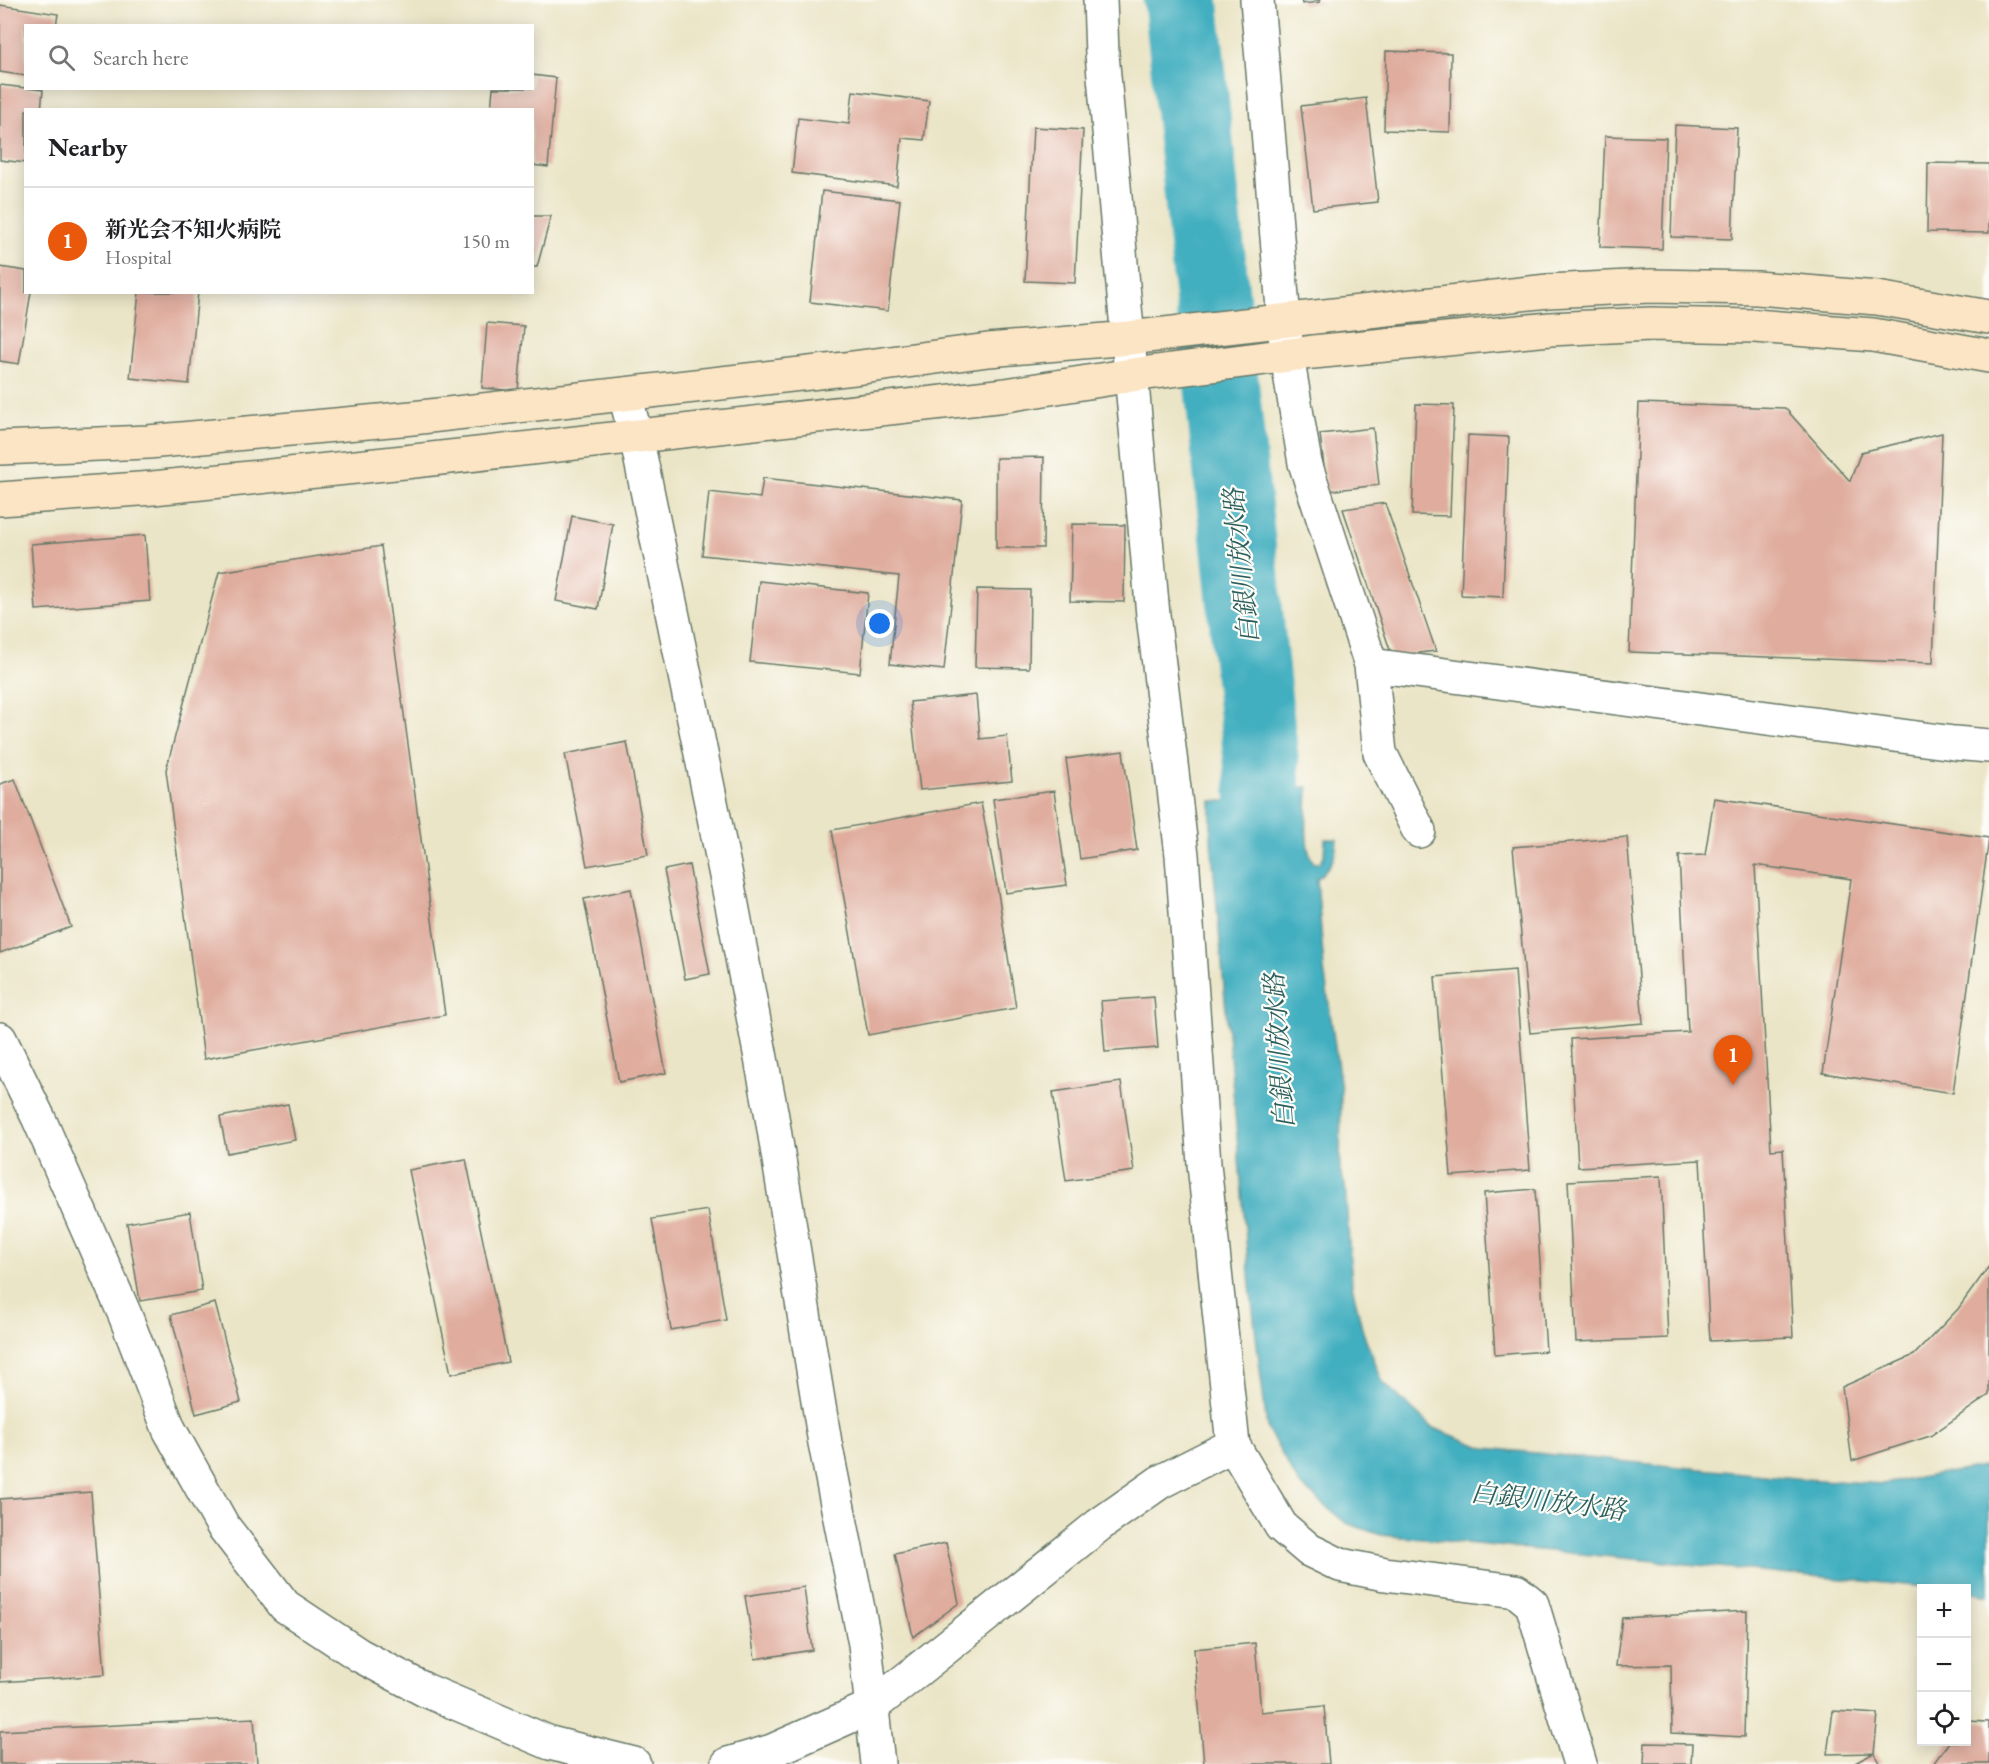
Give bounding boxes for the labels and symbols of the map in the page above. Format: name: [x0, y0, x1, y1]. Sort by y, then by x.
water label: 白銀川放水路: [1216, 485, 1266, 645]
your location: [865, 609, 894, 638]
water label: 白銀川放水路: [1256, 970, 1301, 1130]
pin: 1: [1714, 1036, 1752, 1085]
water label: 白銀川放水路: [1469, 1475, 1629, 1528]

